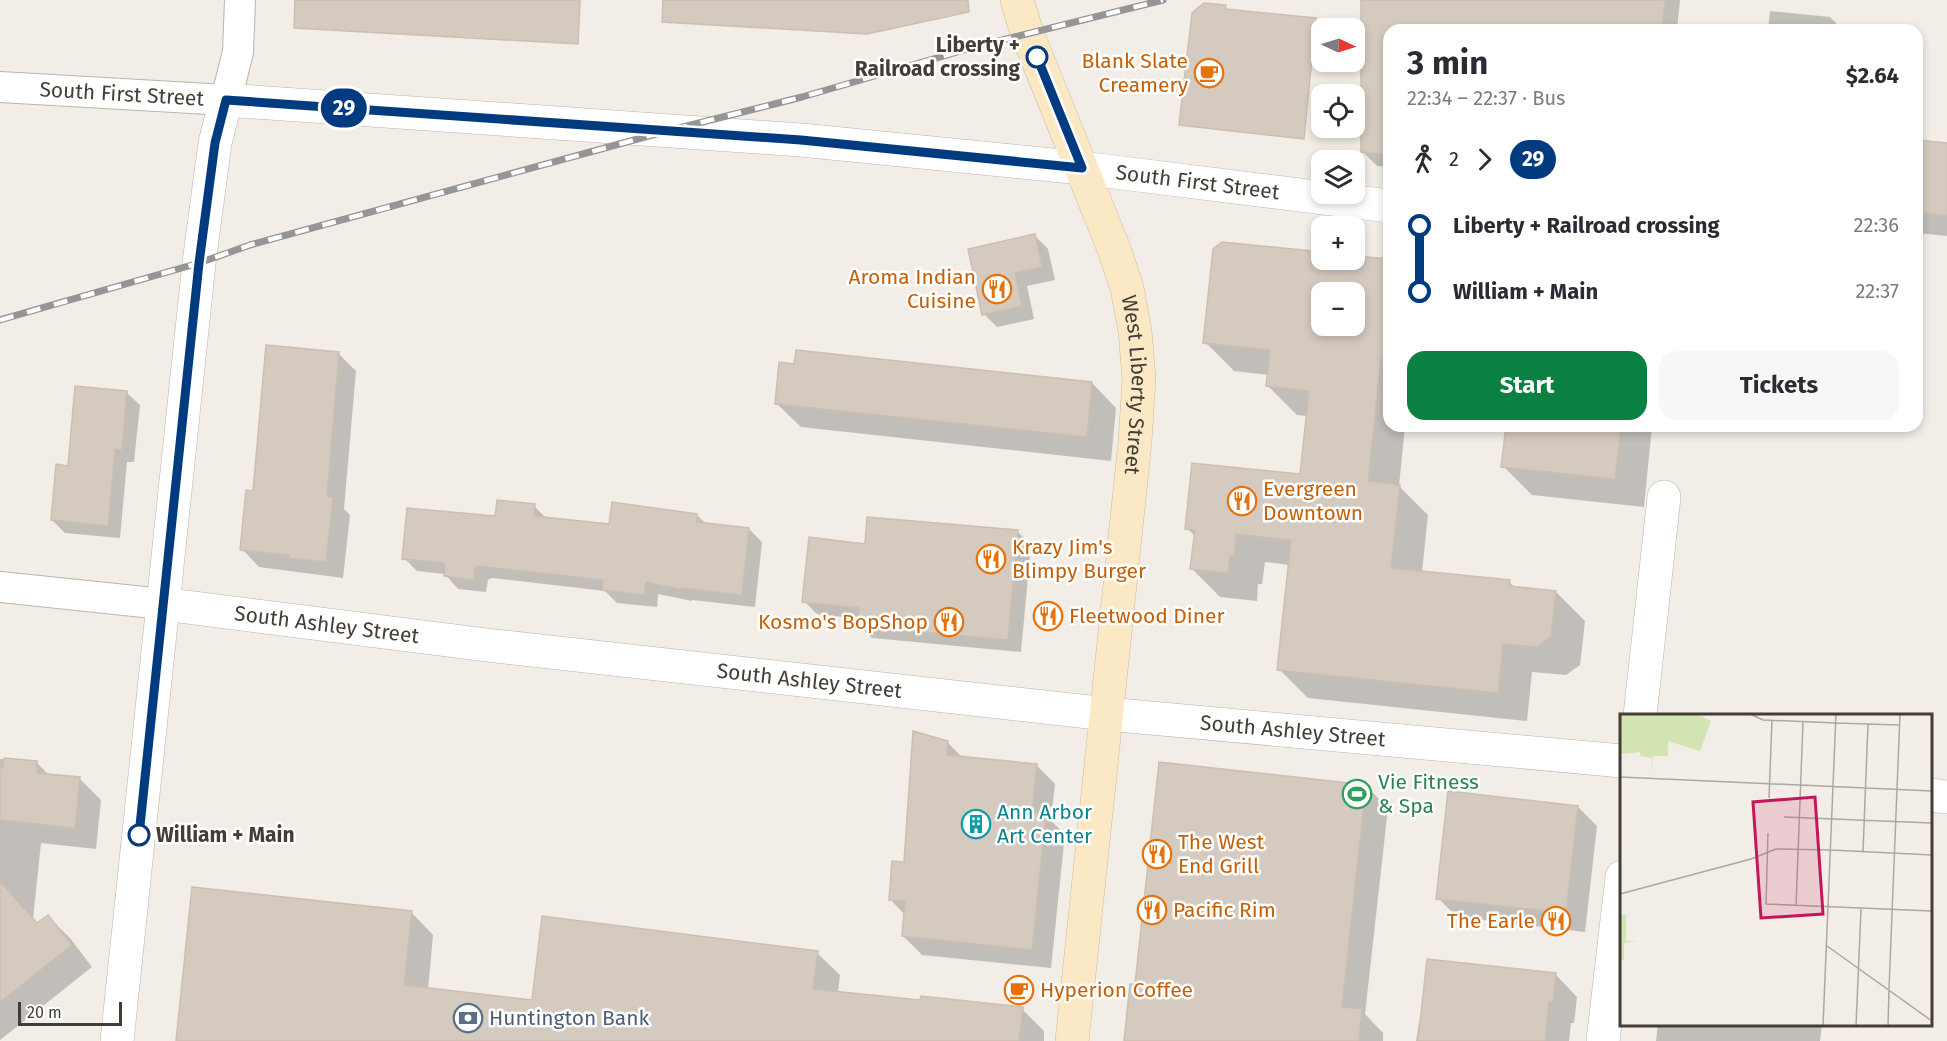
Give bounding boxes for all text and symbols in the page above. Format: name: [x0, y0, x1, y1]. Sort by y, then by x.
north arrow: [1311, 18, 1365, 72]
map controls: [1311, 18, 1365, 336]
place label: Liberty + Railroad crossing: [855, 32, 1020, 82]
text: 3 min: [1407, 43, 1488, 83]
marker: Liberty + Railroad crossing: [1026, 46, 1048, 68]
place label: Blank Slate Creamery: [1082, 48, 1189, 98]
cafe icon: Blank Slate Creamery: [1193, 57, 1225, 89]
text: $2.64: [1846, 62, 1899, 89]
street label: South First Street: [39, 76, 205, 112]
button: locate: [1311, 84, 1365, 138]
text: 22:34 – 22:37 · Bus: [1407, 86, 1565, 110]
line badge: 29: [317, 88, 371, 128]
text: 29: [333, 95, 355, 121]
icon: walk: [1407, 143, 1440, 176]
icon: forward: [1468, 143, 1501, 176]
text: 29: [1522, 146, 1544, 172]
text: 2: [1449, 147, 1459, 171]
button: layers: [1311, 150, 1365, 204]
street label: South First Street: [1114, 159, 1281, 205]
text: Liberty + Railroad crossing: [1453, 212, 1720, 239]
text: 22:36: [1854, 213, 1899, 237]
button: +: [1311, 216, 1365, 270]
place label: Aroma Indian Cuisine: [849, 264, 976, 314]
restaurant icon: Aroma Indian Cuisine: [981, 273, 1013, 305]
text: William + Main: [1453, 278, 1598, 305]
text: 22:37: [1855, 279, 1899, 303]
button: −: [1311, 282, 1365, 336]
street label: West Liberty Street: [1116, 293, 1152, 476]
button: Start: [1407, 351, 1647, 420]
button: Tickets: [1659, 351, 1899, 420]
place label: Evergreen Downtown: [1263, 476, 1363, 526]
restaurant icon: Evergreen Downtown: [1226, 485, 1258, 517]
place label: Krazy Jim's Blimpy Burger: [1012, 534, 1146, 584]
restaurant icon: Krazy Jim's Blimpy Burger: [975, 543, 1007, 575]
street label: South Ashley Street: [233, 600, 421, 649]
restaurant icon: Fleetwood Diner: [1032, 600, 1064, 632]
place label: Fleetwood Diner: [1069, 603, 1225, 629]
restaurant icon: Kosmo's BopShop: [933, 606, 965, 638]
place label: Kosmo's BopShop: [758, 609, 928, 635]
street label: South Ashley Street: [716, 658, 904, 704]
street label: South Ashley Street: [1199, 710, 1387, 752]
inset map: [1620, 714, 1932, 1026]
place label: Vie Fitness & Spa: [1378, 769, 1479, 819]
sports icon: Vie Fitness & Spa: [1341, 778, 1373, 810]
place label: Ann Arbor Art Center: [997, 799, 1092, 849]
building icon: Ann Arbor Art Center: [960, 808, 992, 840]
place label: William + Main: [156, 822, 295, 848]
marker: William + Main: [128, 824, 150, 846]
place label: The West End Grill: [1178, 829, 1265, 879]
restaurant icon: The West End Grill: [1141, 838, 1173, 870]
restaurant icon: Pacific Rim: [1136, 894, 1168, 926]
place label: Pacific Rim: [1173, 897, 1276, 923]
restaurant icon: The Earle: [1540, 905, 1572, 937]
place label: The Earle: [1447, 908, 1535, 934]
cafe icon: Hyperion Coffee: [1003, 974, 1035, 1006]
place label: Hyperion Coffee: [1040, 977, 1193, 1003]
scale bar: [18, 999, 122, 1026]
bank icon: Huntington Bank: [452, 1002, 484, 1034]
text: 20 m: [27, 1003, 62, 1022]
place label: Huntington Bank: [489, 1005, 649, 1031]

